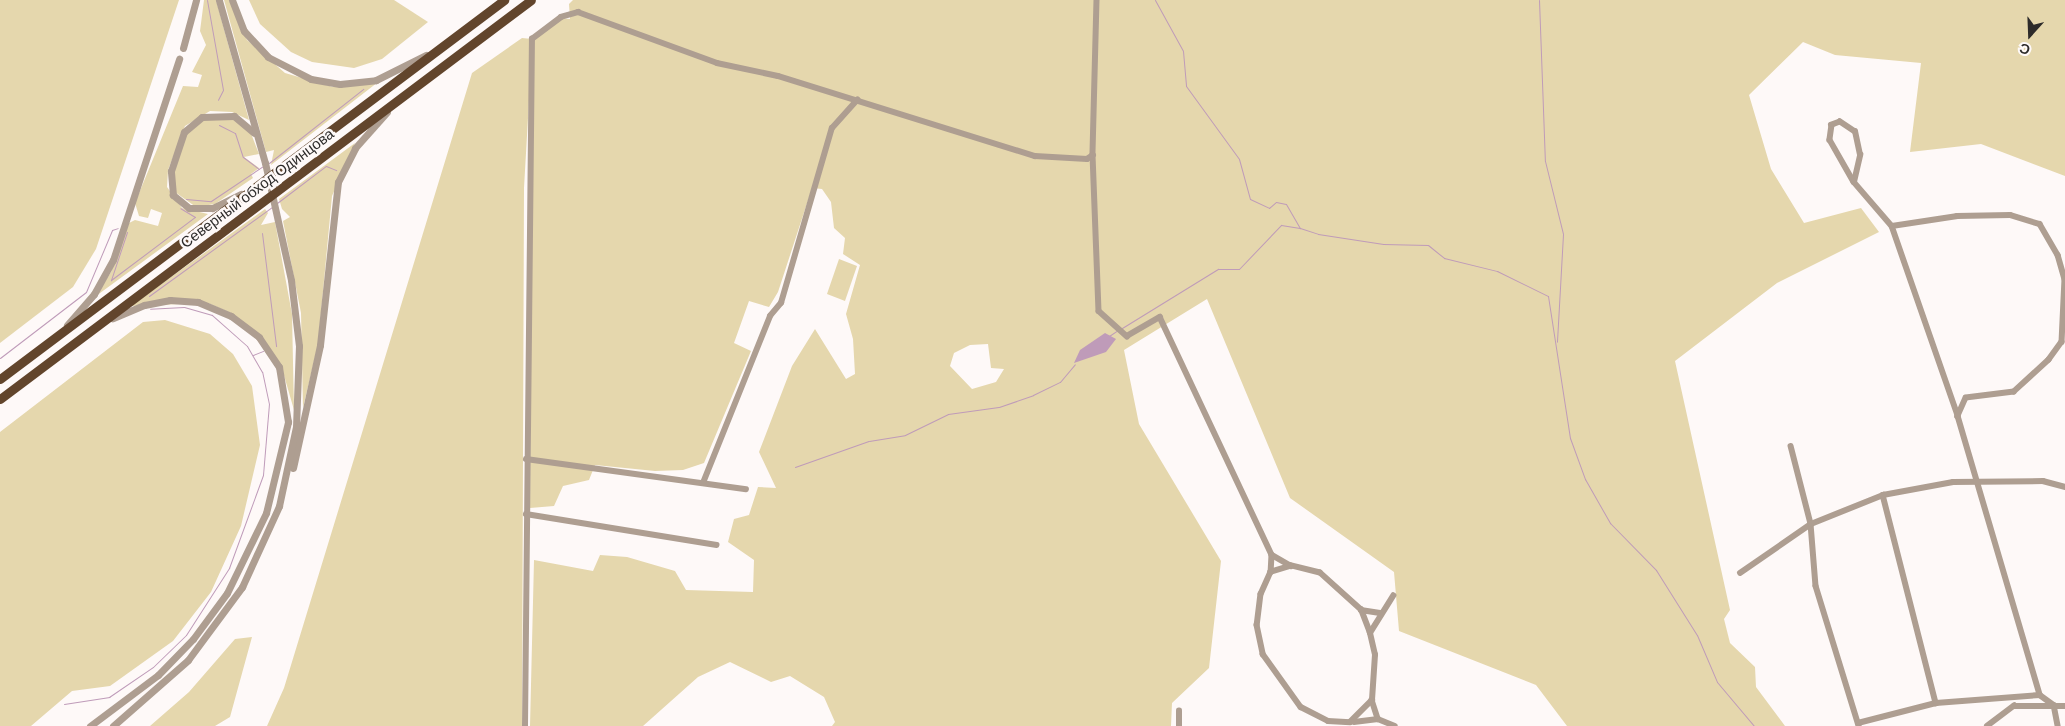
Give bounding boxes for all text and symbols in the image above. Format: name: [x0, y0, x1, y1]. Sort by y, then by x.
north arrow: [2005, 10, 2055, 60]
text: С: [2017, 40, 2032, 59]
street label: Северный обход Одинцова: [177, 124, 337, 252]

